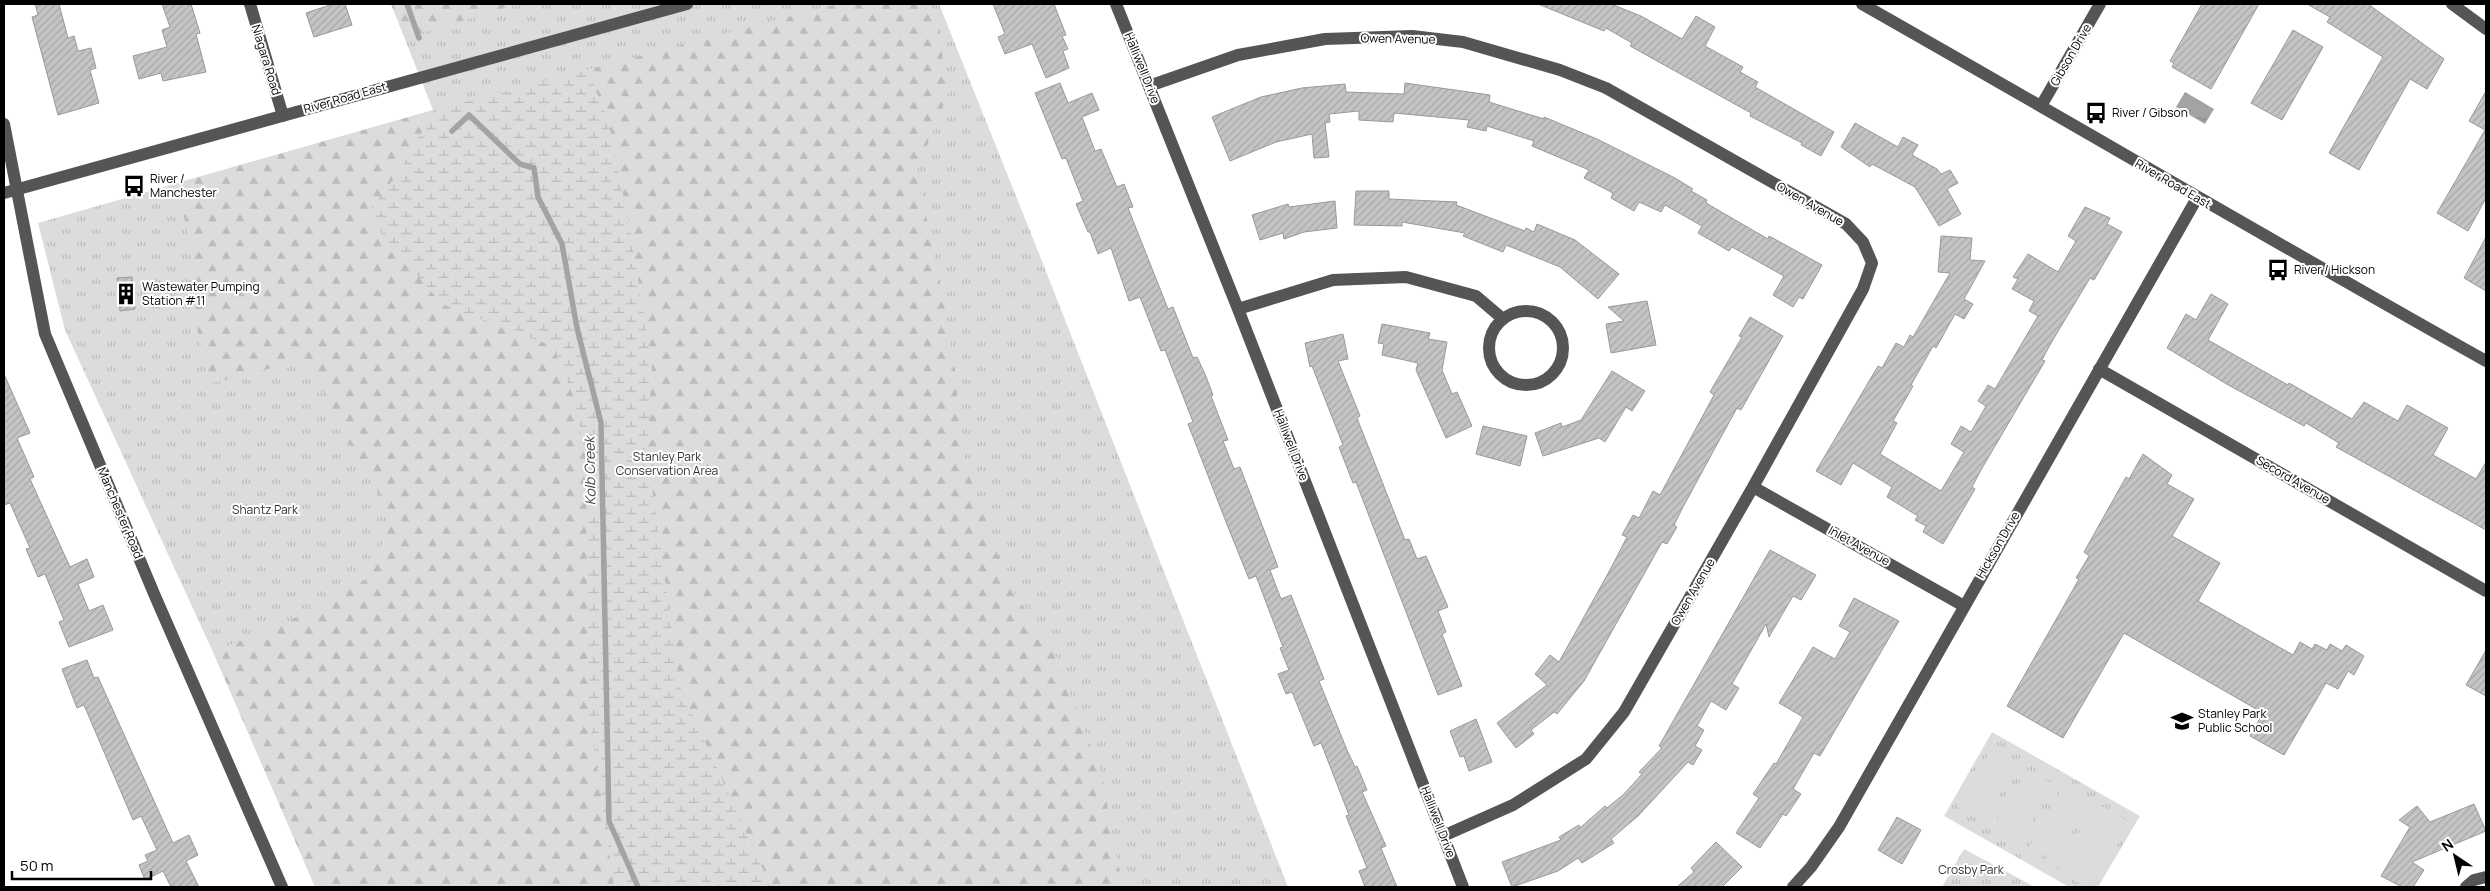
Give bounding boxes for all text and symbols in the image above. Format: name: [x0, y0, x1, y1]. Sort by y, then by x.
street label: Gibson Drive: [2046, 20, 2095, 89]
street label: Niagara Road: [248, 22, 285, 97]
street label: Owen Avenue: [1360, 29, 1436, 48]
street label: Halliwell Drive: [1120, 30, 1164, 106]
street label: River Road East: [301, 78, 388, 117]
bus stop icon: River / Gibson: [2083, 100, 2109, 126]
place label: River / Gibson: [2112, 104, 2188, 121]
street label: River Road East: [2132, 155, 2215, 212]
place label: River / Manchester: [150, 170, 218, 201]
bus stop icon: River / Manchester: [121, 173, 147, 199]
street label: Owen Avenue: [1773, 177, 1847, 230]
bus stop icon: River / Hickson: [2265, 257, 2291, 283]
place label: River / Hickson: [2294, 261, 2375, 278]
place label: Wastewater Pumping Station #11: [142, 278, 260, 309]
building icon: Wastewater Pumping Station #11: [113, 281, 139, 307]
street label: Halliwell Drive: [1270, 407, 1313, 483]
water label: Kolb Creek: [579, 434, 600, 505]
park label: Stanley Park Conservation Area: [616, 448, 718, 479]
street label: Secord Avenue: [2253, 452, 2333, 508]
street label: Manchester Road: [94, 465, 147, 561]
park label: Shantz Park: [232, 501, 299, 518]
street label: Hickson Drive: [1972, 508, 2024, 581]
street label: Inlet Avenue: [1825, 522, 1893, 569]
street label: Owen Avenue: [1666, 555, 1719, 629]
place label: Stanley Park Public School: [2198, 705, 2272, 736]
school or university icon: Stanley Park Public School: [2169, 708, 2195, 734]
street label: Halliwell Drive: [1417, 784, 1460, 860]
north arrow: [2430, 831, 2480, 881]
text: N: [2438, 834, 2457, 856]
scale bar: [12, 848, 151, 880]
text: 50 m: [20, 855, 54, 876]
park label: Crosby Park: [1938, 861, 2005, 878]

